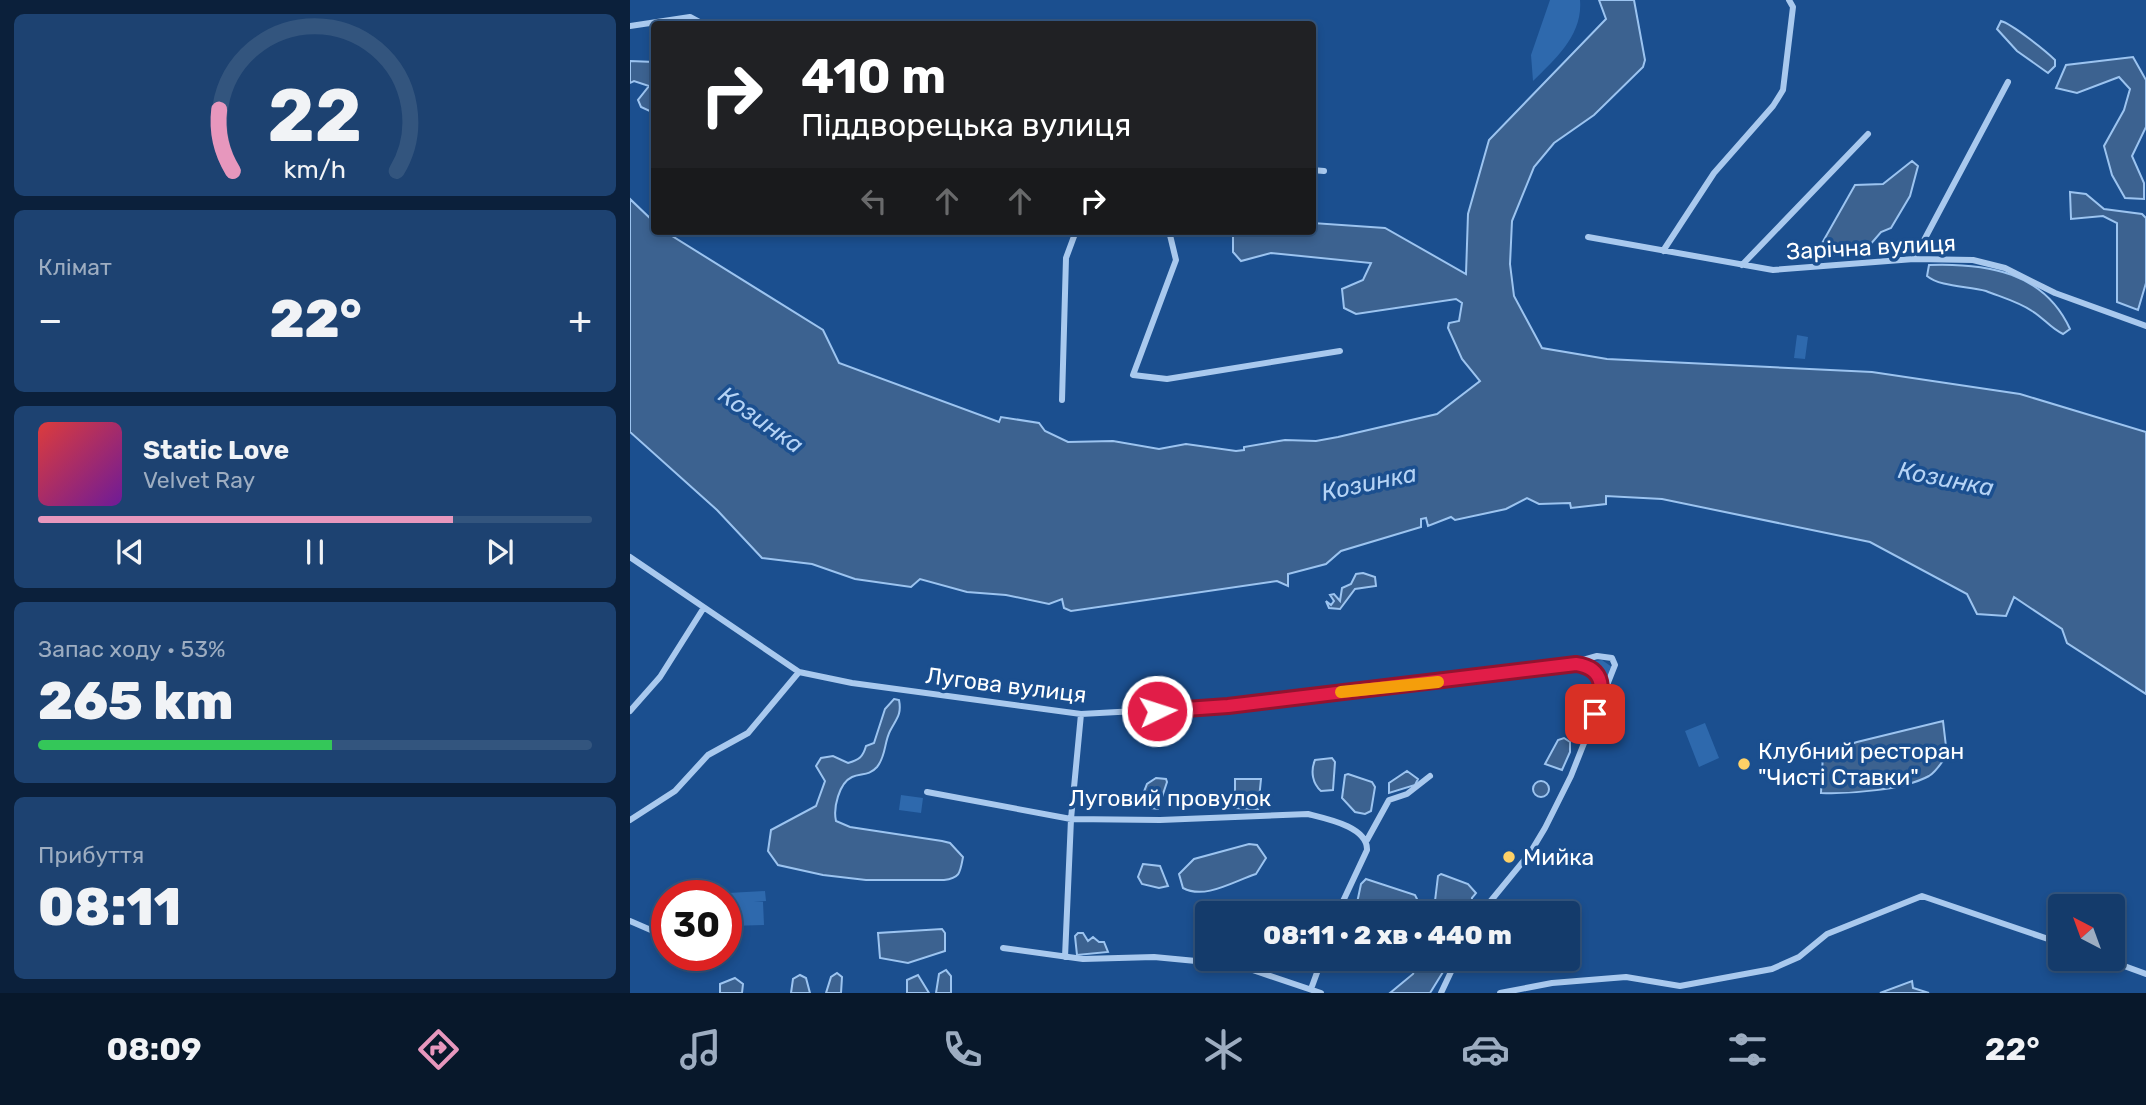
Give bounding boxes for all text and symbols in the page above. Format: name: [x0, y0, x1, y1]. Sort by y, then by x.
text: 410 m: [801, 47, 946, 105]
icon: right: [686, 49, 777, 140]
text: 22: [268, 73, 362, 159]
text: Піддворецька вулиця: [801, 106, 1132, 144]
text: km/h: [284, 155, 346, 184]
icon: left: [855, 182, 893, 220]
icon: ahead: [928, 182, 966, 220]
icon: ahead: [1001, 182, 1039, 220]
icon: right: [1074, 182, 1112, 220]
street label: Зарічна вулиця: [1785, 229, 1957, 265]
text: Клімат: [38, 253, 112, 281]
text: 22°: [269, 288, 362, 350]
text: −: [38, 297, 63, 343]
text: +: [568, 297, 592, 343]
water label: Козинка: [713, 381, 809, 459]
text: Static Love: [143, 435, 289, 466]
water label: Козинка: [1896, 456, 1996, 502]
water label: Козинка: [1319, 459, 1419, 507]
text: Velvet Ray: [143, 466, 255, 494]
icon: previous: [111, 533, 149, 571]
icon: pause: [296, 533, 334, 571]
icon: next: [481, 533, 519, 571]
text: Запас ходу · 53%: [38, 635, 225, 663]
street label: Лугова вулиця: [924, 661, 1088, 709]
text: 265 km: [38, 670, 233, 732]
position arrow: [1120, 674, 1194, 748]
pin: [1565, 684, 1625, 744]
icon: arrive: [1576, 695, 1614, 733]
place label: Клубний ресторан "Чисті Ставки": [1758, 737, 1964, 791]
marker: Клубний ресторан "Чисті Ставки": [1736, 756, 1752, 772]
street label: Луговий провулок: [1069, 784, 1271, 812]
text: Прибуття: [38, 841, 144, 869]
place label: Мийка: [1523, 843, 1594, 871]
marker: Мийка: [1501, 849, 1517, 865]
text: 08:11: [38, 876, 181, 938]
speed limit sign: 30: [651, 880, 742, 971]
north arrow: [2048, 894, 2124, 971]
map controls: [2048, 894, 2125, 971]
text: 08:11 · 2 хв · 440 m: [1263, 920, 1512, 951]
icon: directions: [414, 1025, 463, 1074]
icon: music: [676, 1025, 725, 1074]
icon: phone: [938, 1025, 987, 1074]
icon: climate: [1199, 1025, 1248, 1074]
icon: car: [1461, 1025, 1510, 1074]
icon: filters: [1723, 1025, 1772, 1074]
text: 08:09: [106, 1030, 201, 1068]
text: 22°: [1985, 1030, 2040, 1068]

